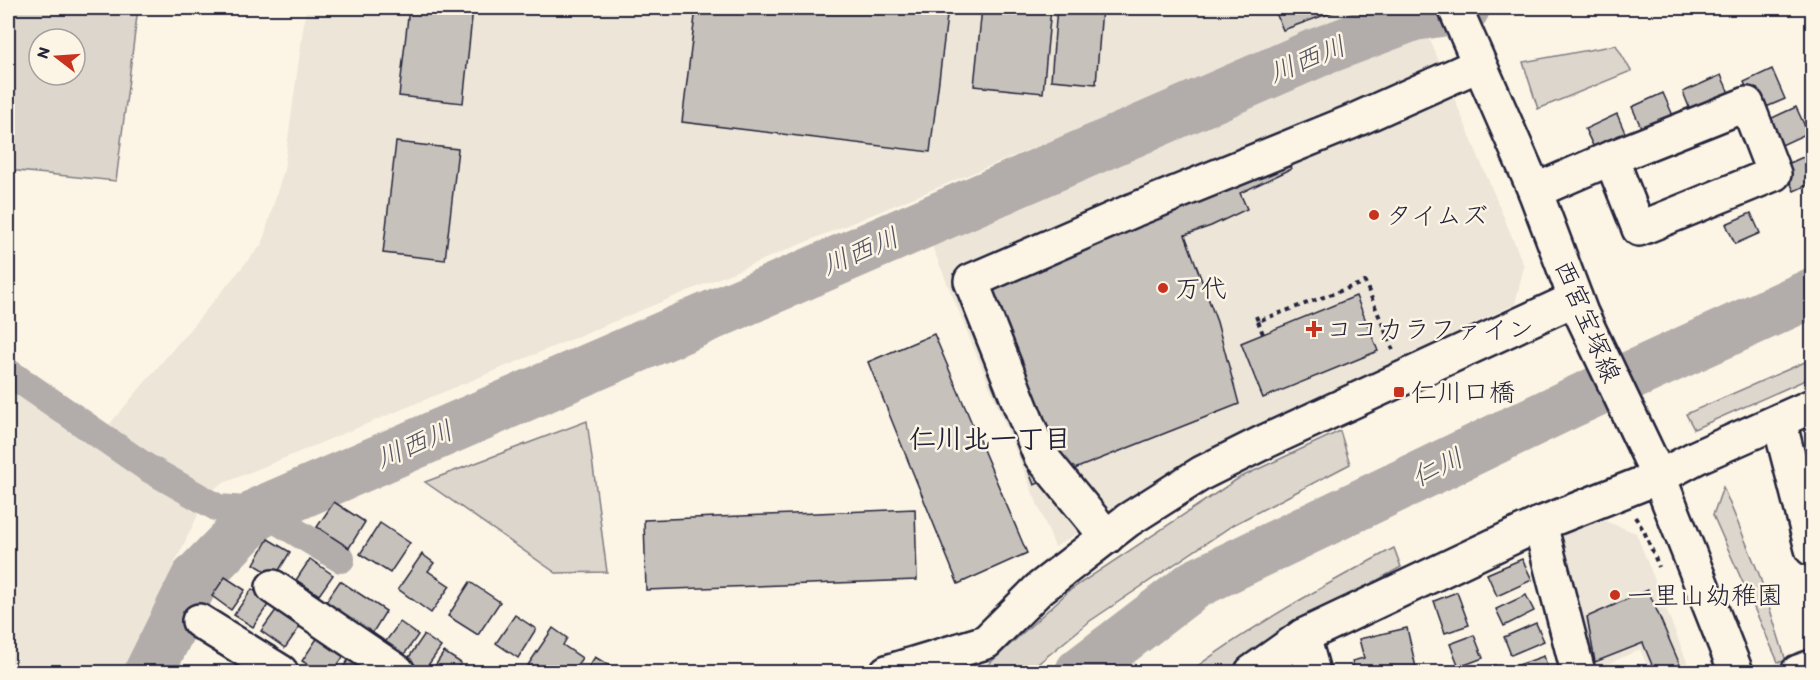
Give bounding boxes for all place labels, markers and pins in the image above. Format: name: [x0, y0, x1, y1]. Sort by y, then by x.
place label: タイムズ: [1386, 199, 1488, 231]
marker: タイムズ: [1367, 208, 1381, 222]
place label: 万代: [1175, 272, 1227, 304]
marker: 万代: [1156, 281, 1170, 295]
place label: ココカラファイン: [1326, 313, 1534, 345]
marker: ココカラファイン: [1307, 322, 1321, 336]
place label: 仁川口橋: [1411, 376, 1515, 408]
marker: 仁川口橋: [1392, 385, 1406, 399]
place label: 一里山幼稚園: [1627, 579, 1783, 611]
marker: 一里山幼稚園: [1608, 588, 1622, 602]

